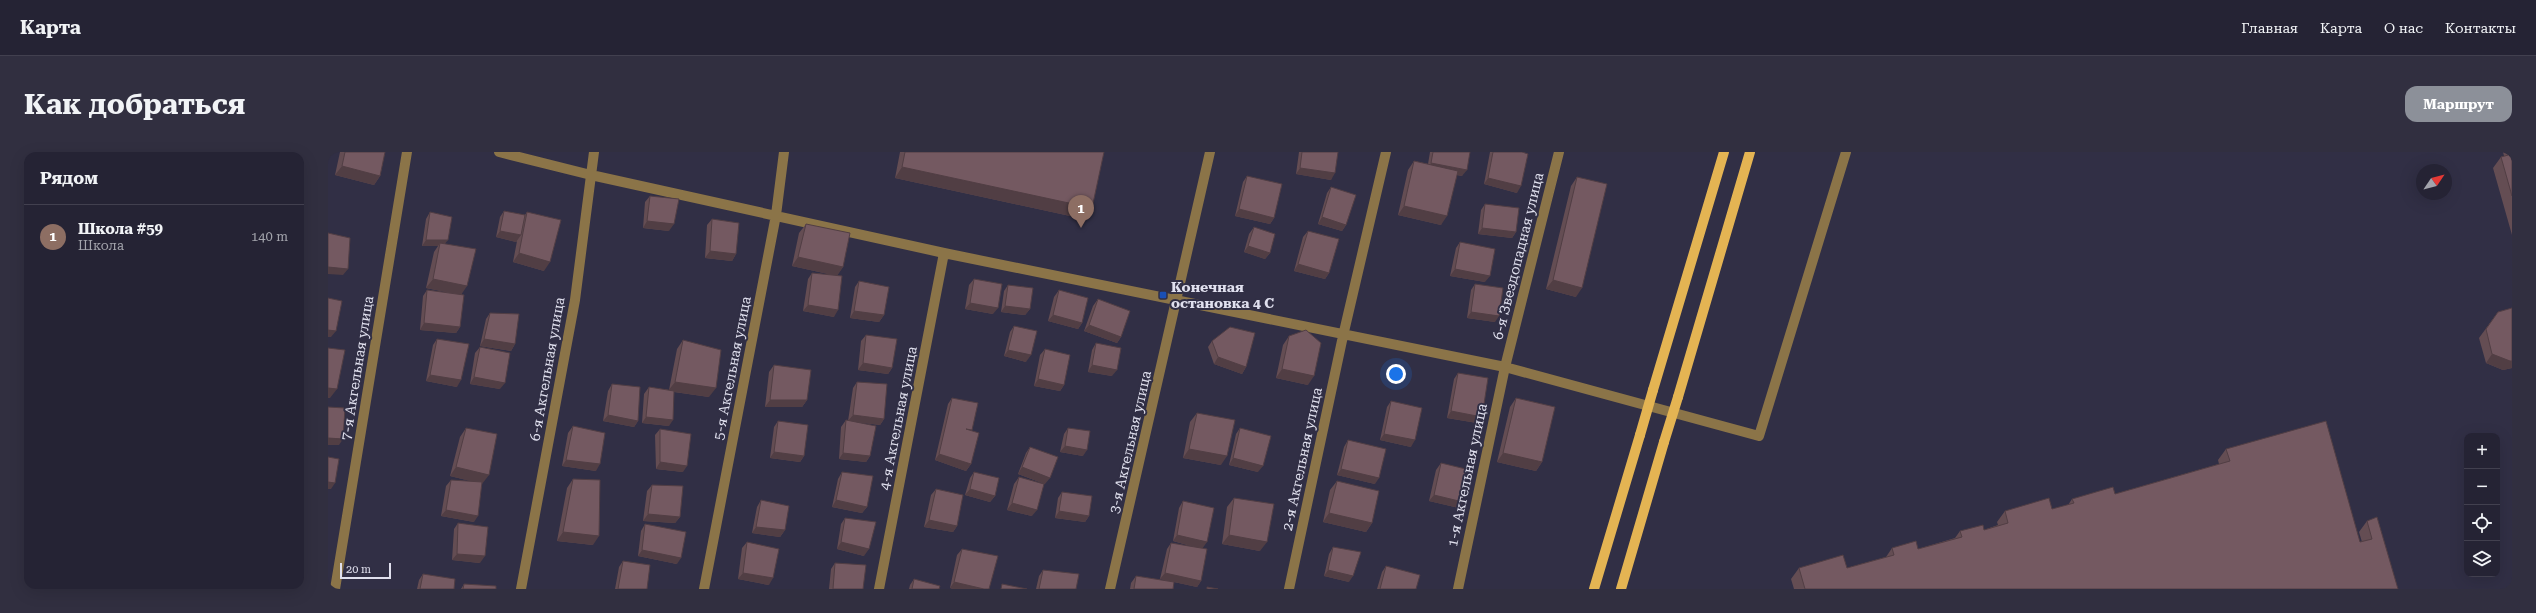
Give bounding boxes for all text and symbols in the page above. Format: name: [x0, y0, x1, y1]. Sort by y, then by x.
text: Карта: [20, 16, 81, 39]
text: Главная: [2241, 20, 2298, 36]
text: Карта: [2320, 20, 2362, 36]
text: О нас: [2384, 20, 2423, 36]
text: Контакты: [2445, 20, 2516, 36]
button: Маршрут: [2405, 86, 2512, 122]
text: Как добраться: [24, 88, 245, 121]
north arrow: [2416, 164, 2452, 200]
text: Рядом: [40, 168, 98, 188]
street label: 6-я Звездопадная улица: [1489, 170, 1547, 341]
pin: 1: [1068, 195, 1094, 228]
text: Школа #59: [78, 220, 163, 238]
text: 1: [49, 229, 57, 244]
text: 140 m: [251, 229, 288, 244]
text: Школа: [78, 238, 124, 253]
place label: Конечная остановка 4 С: [1171, 279, 1274, 311]
marker: Конечная остановка 4 С: [1158, 290, 1168, 300]
street label: 7-я Акгельная улица: [338, 294, 376, 441]
street label: 5-я Акгельная улица: [710, 294, 754, 441]
street label: 6-я Акгельная улица: [526, 295, 568, 442]
street label: 4-я Акгельная улица: [876, 344, 920, 491]
your location: [1386, 364, 1406, 384]
street label: 3-я Акгельная улица: [1106, 369, 1154, 515]
street label: 2-я Акгельная улица: [1279, 385, 1325, 532]
street label: 1-я Акгельная улица: [1444, 401, 1490, 548]
map controls: [2464, 433, 2500, 577]
button: +: [2464, 433, 2500, 469]
button: −: [2464, 469, 2500, 505]
button: locate: [2464, 505, 2500, 541]
button: layers: [2464, 541, 2500, 577]
scale bar: [340, 561, 391, 580]
text: 20 m: [346, 563, 371, 576]

